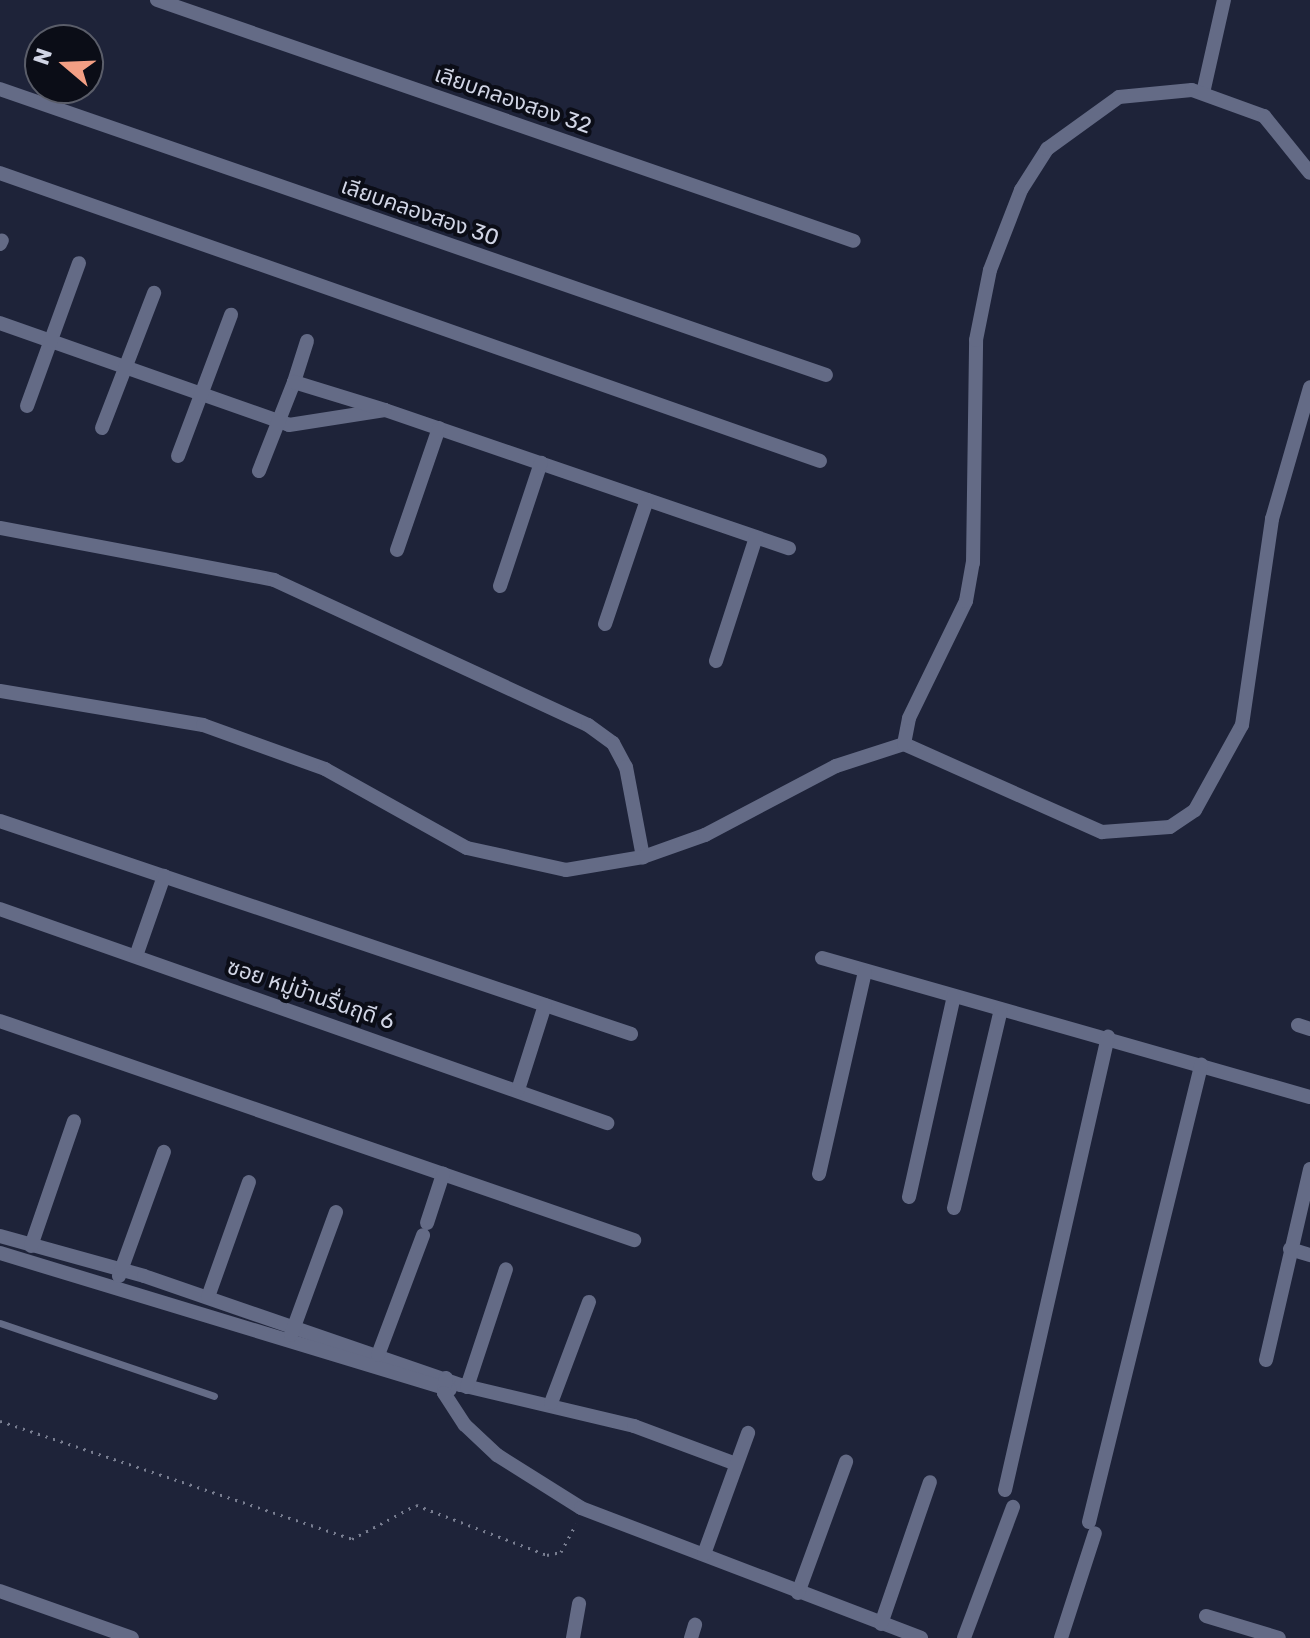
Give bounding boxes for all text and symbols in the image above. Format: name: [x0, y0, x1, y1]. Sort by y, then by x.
north arrow: [24, 24, 104, 104]
text: N: [27, 45, 58, 69]
street label: เลียบคลองสอง 32: [431, 61, 595, 139]
street label: เลียบคลองสอง 30: [338, 173, 502, 251]
street label: ซอย หมู่บ้านรื่นฤดี 6: [224, 953, 398, 1035]

